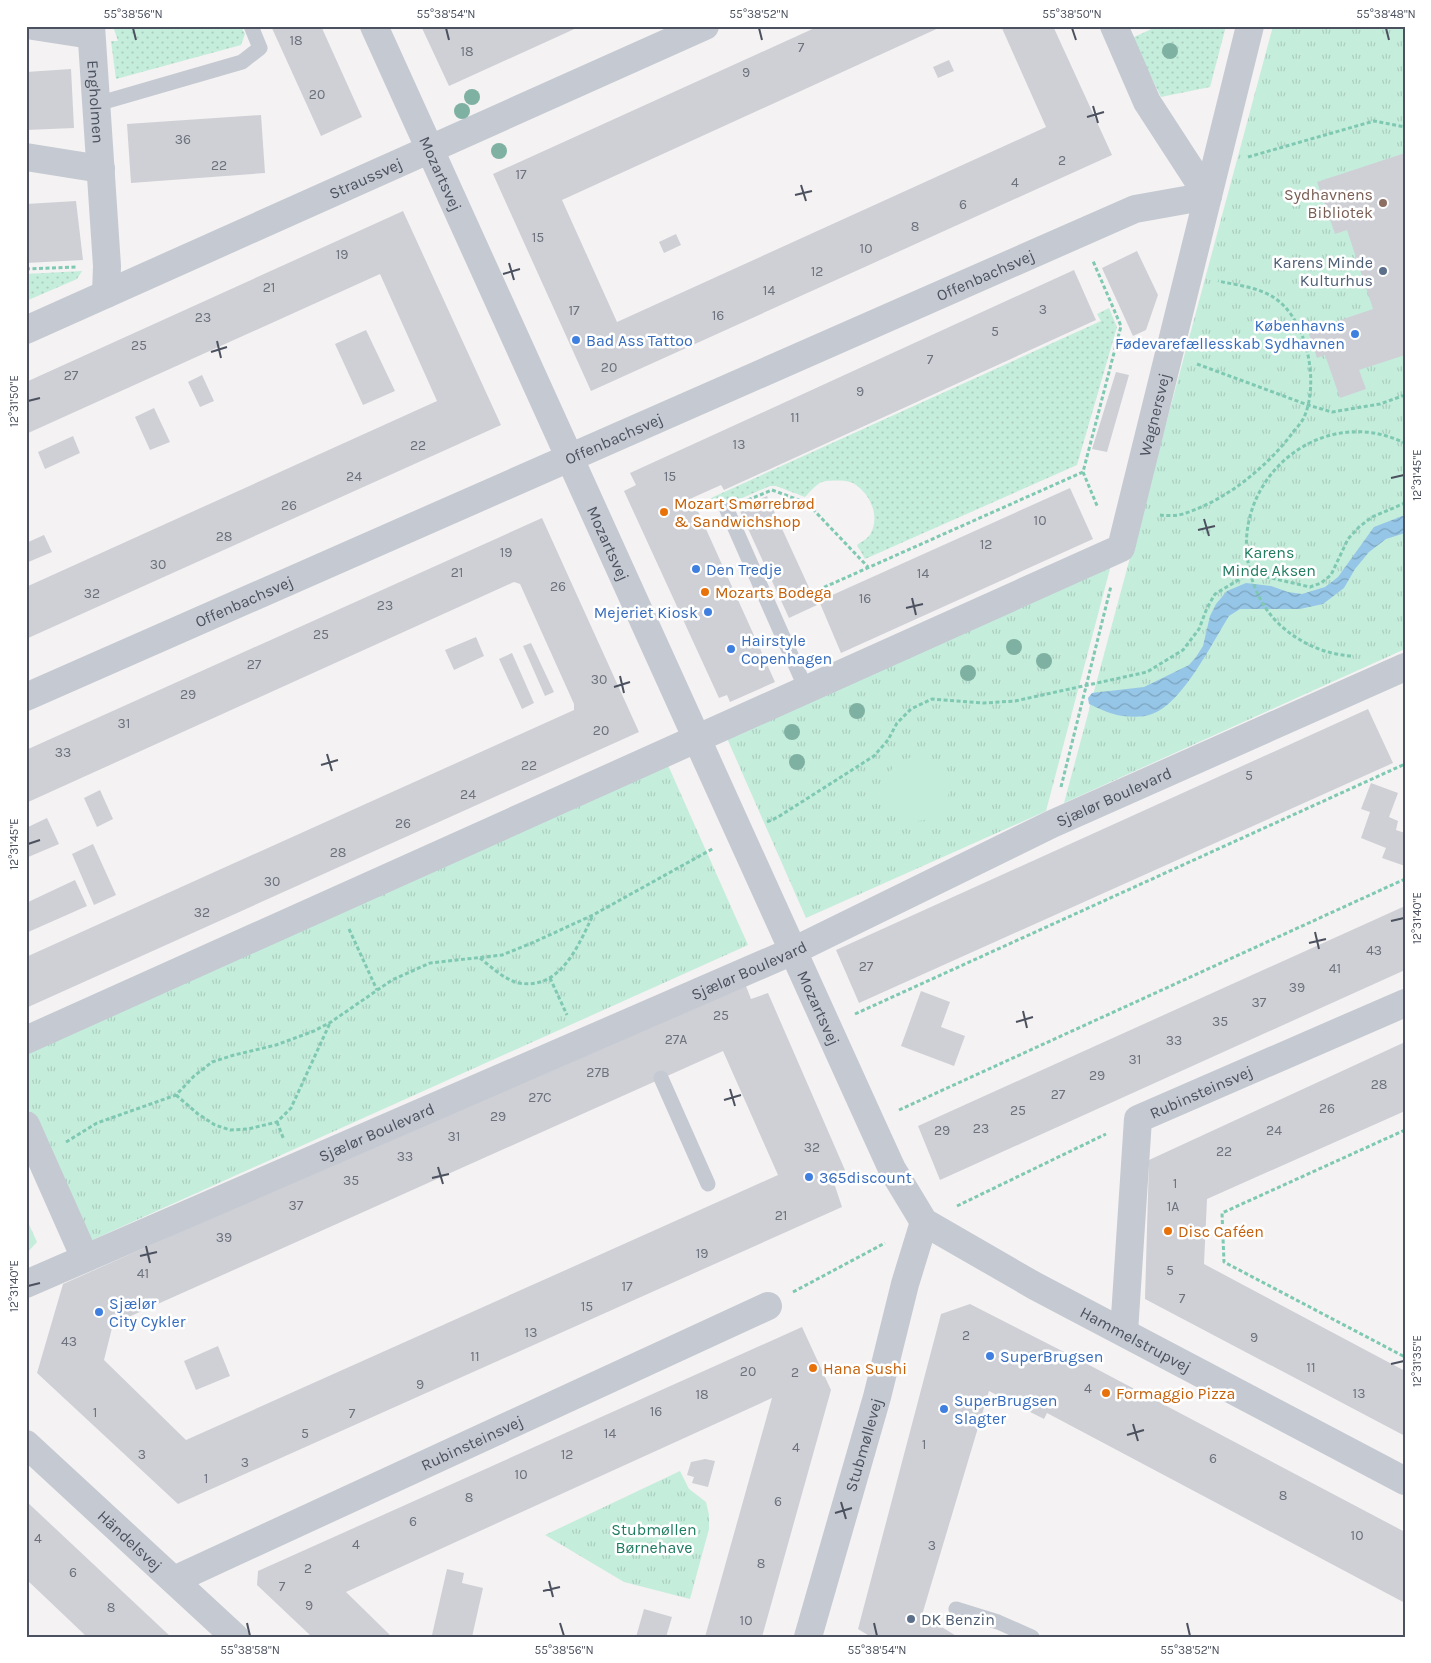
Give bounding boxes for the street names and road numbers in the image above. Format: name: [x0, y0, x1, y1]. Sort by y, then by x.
street label: Engholmen: [84, 60, 108, 144]
street label: Mozartsvej: [416, 133, 466, 214]
street label: Straussvej: [326, 153, 405, 203]
street label: Offenbachsvej: [933, 245, 1037, 305]
street label: Wagnersvej: [1135, 371, 1173, 458]
street label: Offenbachsvej: [562, 409, 666, 468]
street label: Mozartsvej: [583, 503, 634, 584]
street label: Offenbachsvej: [192, 571, 296, 631]
street label: Sjælør Boulevard: [1053, 763, 1174, 831]
street label: Sjælør Boulevard: [688, 936, 810, 1004]
street label: Mozartsvej: [794, 967, 844, 1048]
street label: Rubinsteinsvej: [1147, 1061, 1255, 1122]
street label: Sjælør Boulevard: [316, 1098, 437, 1165]
street label: Hammelstrupvej: [1077, 1302, 1195, 1376]
street label: Stubmøllevej: [841, 1396, 886, 1494]
street label: Rubinsteinsvej: [418, 1411, 526, 1474]
street label: Händelsvej: [94, 1506, 167, 1575]

